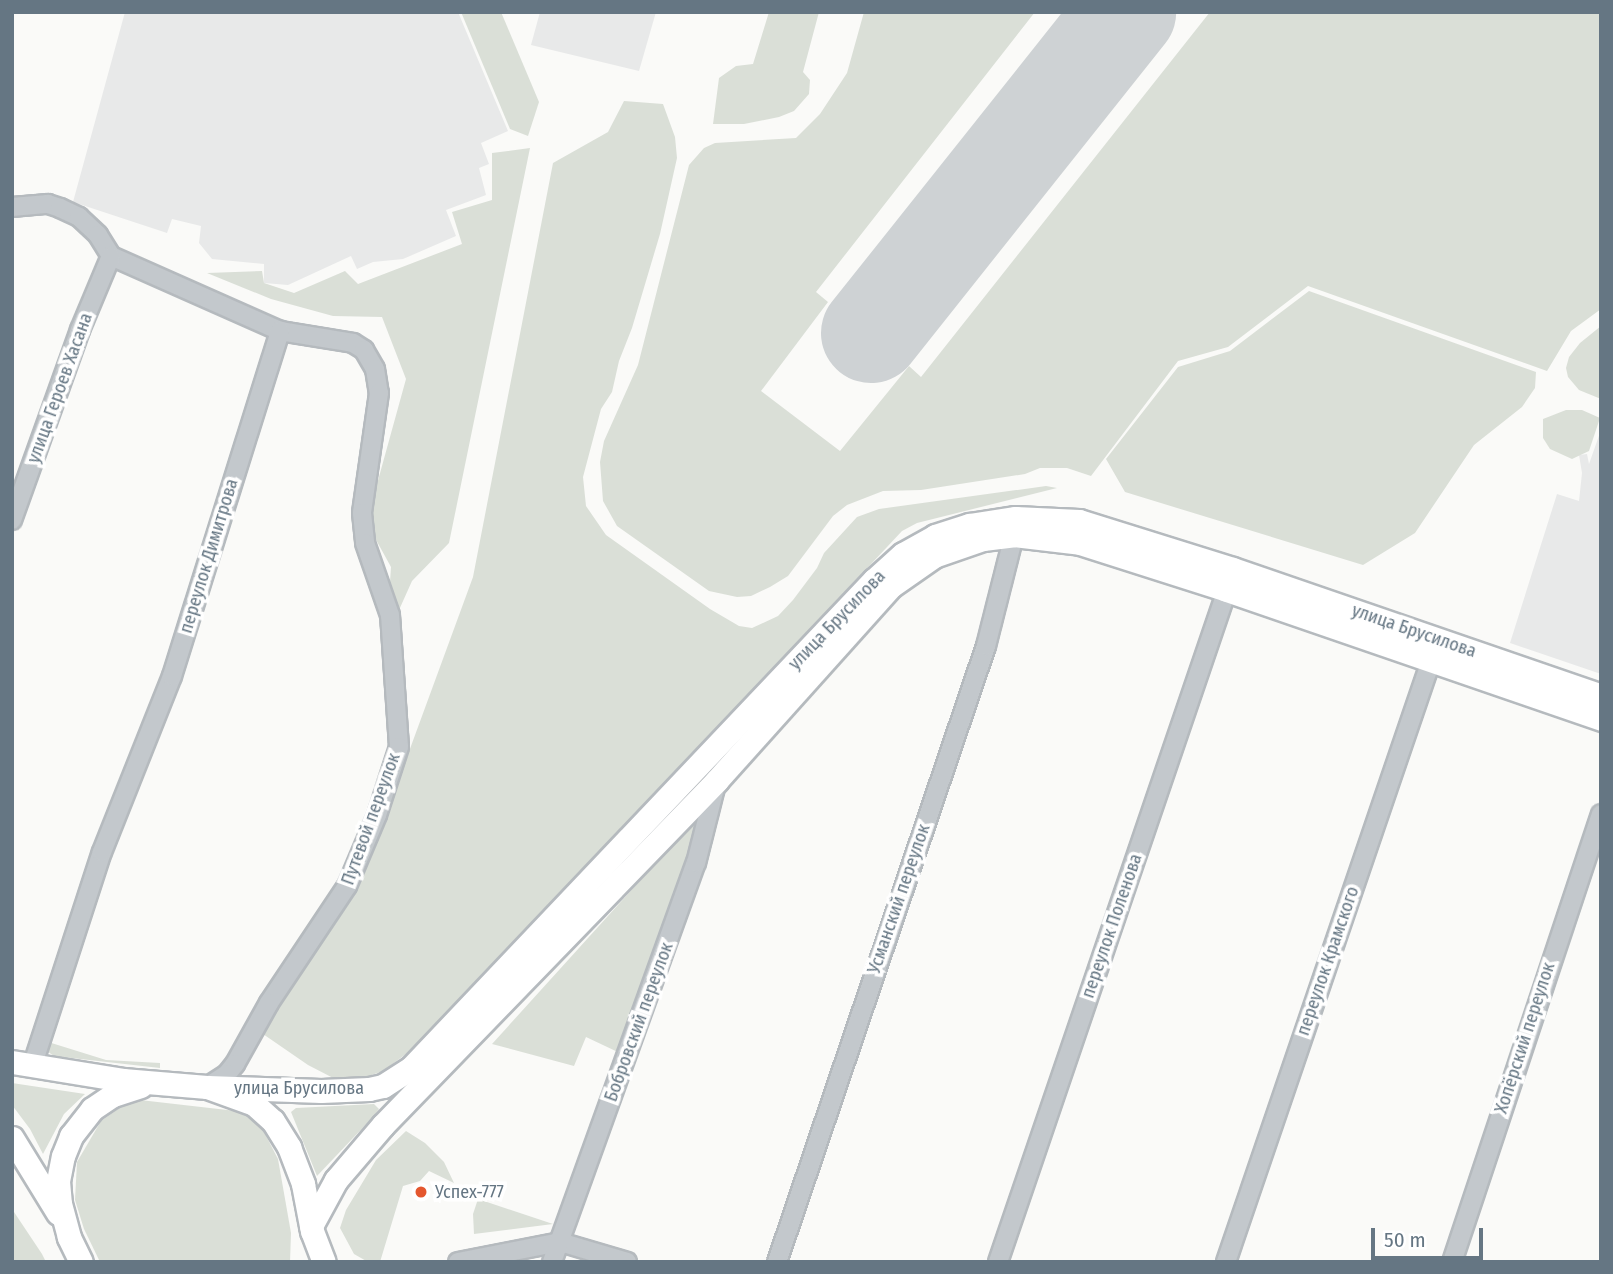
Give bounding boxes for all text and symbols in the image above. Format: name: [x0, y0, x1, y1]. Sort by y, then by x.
street label: улица Героев Хасана: [23, 310, 97, 466]
street label: переулок Димитрова: [175, 476, 243, 636]
street label: улица Брусилова: [784, 566, 890, 674]
street label: улица Брусилова: [1349, 600, 1479, 662]
street label: Путевой переулок: [337, 750, 405, 888]
street label: Усманский переулок: [863, 821, 935, 977]
street label: переулок Поленова: [1077, 851, 1147, 1001]
street label: переулок Крамского: [1292, 884, 1364, 1038]
street label: Бобровский переулок: [600, 939, 678, 1105]
street label: Хопёрский переулок: [1490, 960, 1560, 1116]
street label: улица Брусилова: [234, 1077, 364, 1099]
place label: Успех-777: [435, 1181, 504, 1203]
marker: Успех-777: [413, 1184, 429, 1200]
scale bar: [1375, 1214, 1487, 1258]
text: 50 m: [1384, 1227, 1426, 1253]

